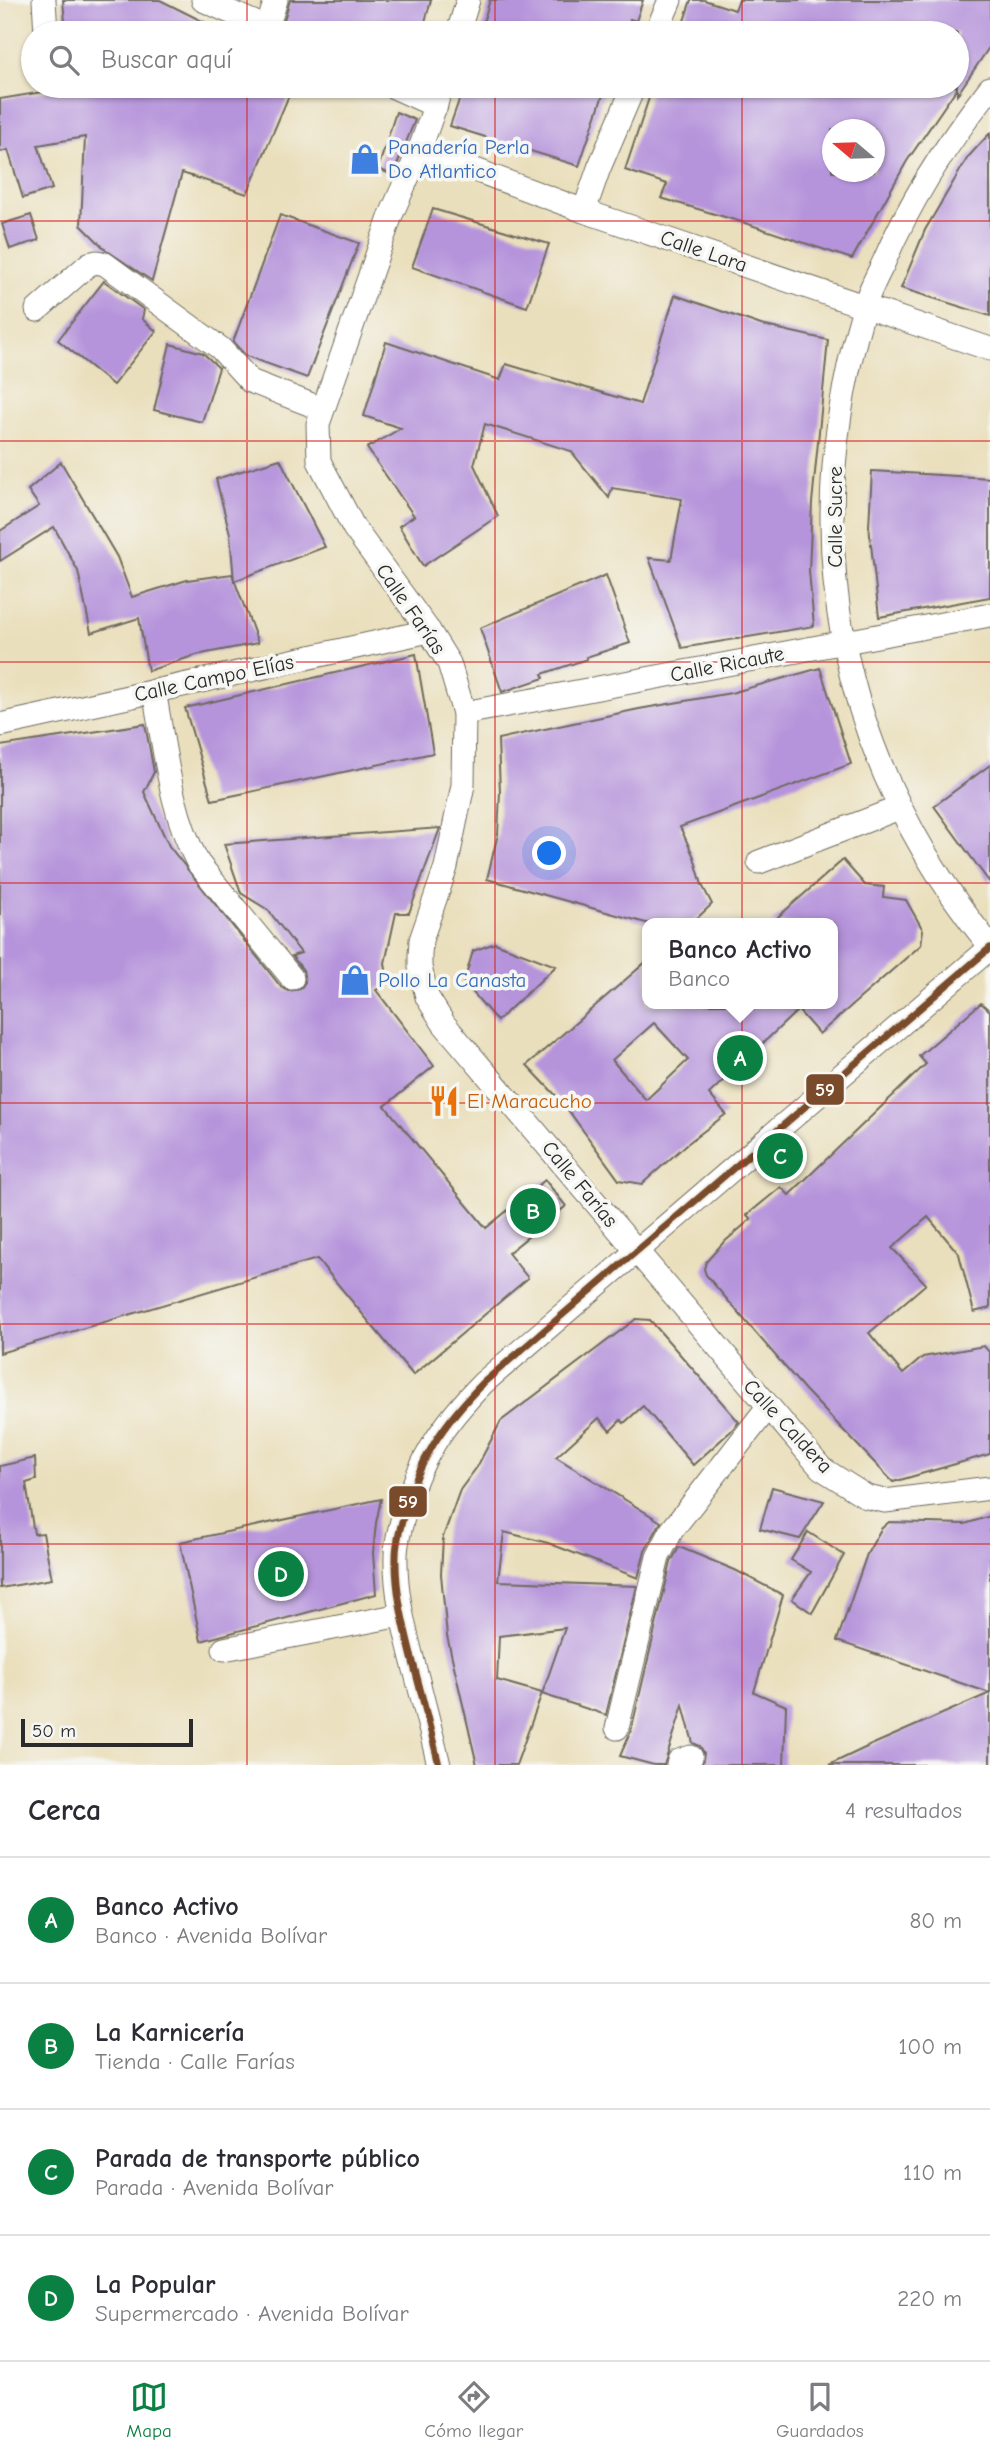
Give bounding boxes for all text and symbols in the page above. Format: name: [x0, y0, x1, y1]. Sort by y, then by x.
search box: [21, 21, 969, 98]
icon: search: [45, 41, 83, 79]
text: Buscar aquí: [101, 45, 232, 75]
north arrow: [822, 119, 885, 182]
place label: Panadería Perla Do Atlantico: [388, 135, 530, 183]
shop icon: Panadería Perla Do Atlantico: [348, 142, 382, 176]
street label: Calle Lara: [657, 225, 751, 277]
street label: Calle Sucre: [823, 466, 847, 568]
street label: Calle Farías: [371, 559, 451, 659]
street label: Calle Ricaute: [668, 641, 786, 687]
street label: Calle Campo Elías: [132, 649, 296, 707]
your location: [532, 836, 566, 870]
popup: [642, 918, 838, 1009]
text: Banco Activo: [668, 935, 812, 965]
shop icon: Pollo La Canasta: [338, 963, 372, 997]
text: Banco: [668, 965, 730, 992]
place label: Pollo La Canasta: [378, 968, 526, 992]
pin: A: [717, 1032, 763, 1084]
line badge: 59: [805, 1073, 845, 1106]
text: 59: [815, 1079, 835, 1101]
restaurant icon: El Maracucho: [427, 1084, 461, 1118]
place label: El Maracucho: [467, 1089, 592, 1113]
pin: C: [757, 1130, 803, 1182]
street label: Calle Farías: [537, 1136, 623, 1232]
pin: B: [510, 1185, 556, 1237]
street label: Calle Caldera: [739, 1374, 837, 1478]
line badge: 59: [388, 1485, 428, 1518]
text: 59: [398, 1491, 418, 1513]
pin: D: [258, 1548, 304, 1600]
scale bar: [21, 1716, 192, 1748]
text: 50 m: [32, 1720, 76, 1742]
text: Cerca: [28, 1793, 101, 1828]
text: 4 resultados: [845, 1797, 962, 1824]
text: Banco Activo: [95, 1892, 239, 1922]
text: A: [45, 1907, 57, 1934]
text: 80 m: [909, 1907, 962, 1934]
text: Banco · Avenida Bolívar: [95, 1922, 327, 1949]
text: La Karnicería: [95, 2018, 245, 2048]
text: B: [44, 2033, 58, 2060]
text: 100 m: [898, 2033, 962, 2060]
text: Tienda · Calle Farías: [95, 2048, 295, 2075]
text: Parada de transporte público: [95, 2144, 420, 2174]
text: C: [44, 2159, 58, 2186]
text: 110 m: [903, 2159, 962, 2186]
text: Parada · Avenida Bolívar: [95, 2174, 333, 2201]
text: La Popular: [95, 2270, 215, 2300]
text: D: [44, 2285, 58, 2312]
text: 220 m: [897, 2285, 962, 2312]
text: Supermercado · Avenida Bolívar: [95, 2300, 409, 2327]
tab: Mapa: [126, 2378, 172, 2442]
tab: Cómo llegar: [424, 2378, 523, 2442]
tab: Guardados: [776, 2378, 864, 2442]

